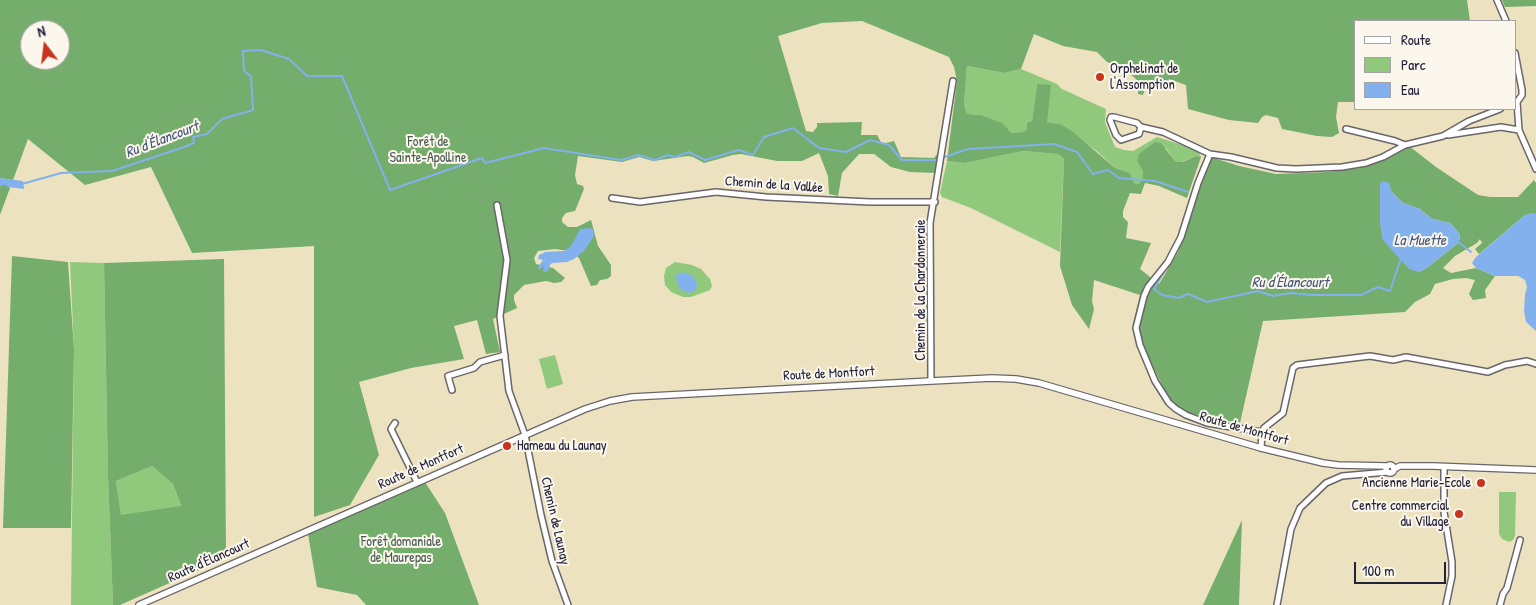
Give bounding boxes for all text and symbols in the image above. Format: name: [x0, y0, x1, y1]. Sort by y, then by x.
north arrow: [20, 20, 70, 70]
legend: [1354, 20, 1516, 110]
text: N: [35, 21, 47, 41]
text: Route: [1401, 29, 1431, 50]
text: Parc: [1401, 54, 1426, 75]
place label: Orphelinat de l'Assomption: [1110, 61, 1178, 94]
marker: Orphelinat de l'Assomption: [1094, 71, 1106, 83]
text: Eau: [1401, 79, 1420, 100]
water label: Ru d'Élancourt: [123, 118, 201, 162]
park label: Forêt de Sainte-Apolline: [390, 134, 466, 166]
street label: Chemin de la Vallée: [724, 173, 824, 197]
street label: Chemin de la Chardonneraie: [913, 219, 929, 361]
water label: La Muette: [1394, 232, 1446, 250]
water label: Ru d'Élancourt: [1252, 274, 1328, 292]
street label: Route de Montfort: [783, 363, 875, 385]
street label: Route de Montfort: [1198, 408, 1290, 450]
place label: Hameau du Launay: [517, 438, 607, 454]
marker: Hameau du Launay: [501, 440, 513, 452]
street label: Route de Montfort: [376, 441, 466, 493]
street label: Chemin de Launay: [537, 475, 573, 567]
place label: Ancienne Marie-Ecole: [1362, 475, 1471, 491]
marker: Ancienne Marie-Ecole: [1475, 477, 1487, 489]
place label: Centre commercial du Village: [1352, 498, 1449, 530]
marker: Centre commercial du Village: [1453, 508, 1465, 520]
park label: Forêt domaniale de Maurepas: [361, 534, 441, 566]
street label: Route d'Élancourt: [166, 536, 252, 586]
scale bar: [1356, 552, 1448, 584]
text: 100 m: [1362, 560, 1395, 581]

